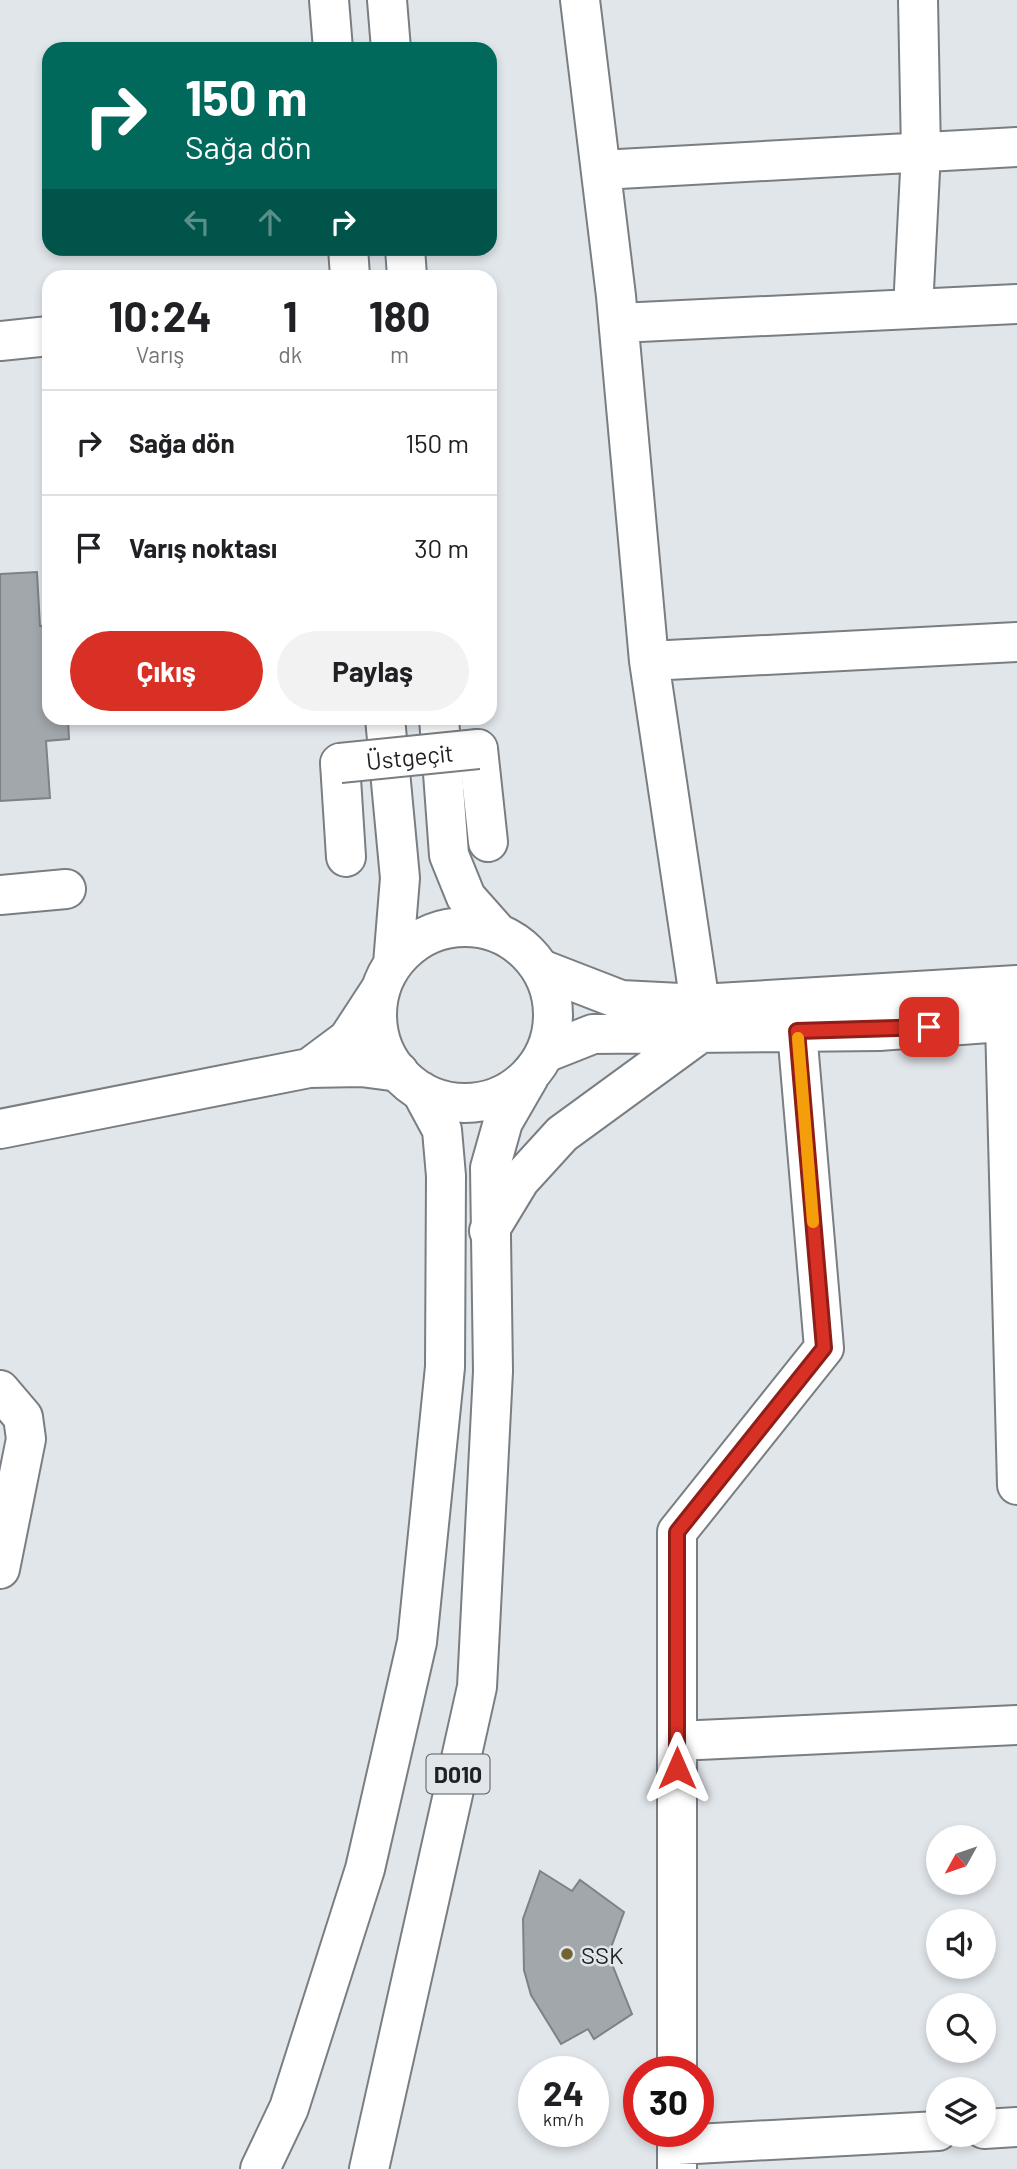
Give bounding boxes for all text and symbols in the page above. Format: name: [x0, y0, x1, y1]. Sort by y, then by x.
text: 150 m: [185, 67, 307, 126]
icon: right: [70, 70, 161, 161]
text: Sağa dön: [185, 127, 312, 165]
icon: left: [178, 203, 216, 241]
icon: ahead: [251, 203, 289, 241]
icon: right: [324, 203, 362, 241]
text: 10:24: [109, 290, 212, 340]
text: 1: [283, 290, 298, 340]
text: 180: [369, 290, 430, 340]
text: Varış: [136, 340, 184, 368]
text: dk: [278, 340, 302, 368]
text: m: [390, 340, 409, 368]
icon: right: [70, 424, 108, 462]
text: Sağa dön: [129, 427, 235, 458]
text: 150 m: [405, 427, 469, 458]
icon: arrive: [70, 529, 108, 567]
text: Varış noktası: [129, 532, 277, 563]
text: 30 m: [414, 532, 469, 563]
button: Çıkış: [70, 631, 263, 711]
button: Paylaş: [277, 631, 469, 711]
street label: Üstgeçit: [365, 737, 455, 775]
pin: [899, 997, 959, 1057]
icon: arrive: [910, 1008, 948, 1046]
position arrow: [640, 1731, 714, 1805]
road number: D010: [426, 1754, 490, 1794]
north arrow: [926, 1825, 996, 1895]
map controls: [926, 1825, 996, 2147]
button: sound: [926, 1909, 996, 1979]
place label: SSK: [581, 1940, 624, 1969]
marker: SSK: [559, 1946, 575, 1962]
button: search: [926, 1993, 996, 2063]
speed limit sign: 30: [623, 2056, 714, 2147]
text: 24: [543, 2071, 584, 2113]
button: layers: [926, 2077, 996, 2147]
text: km/h: [543, 2108, 584, 2130]

